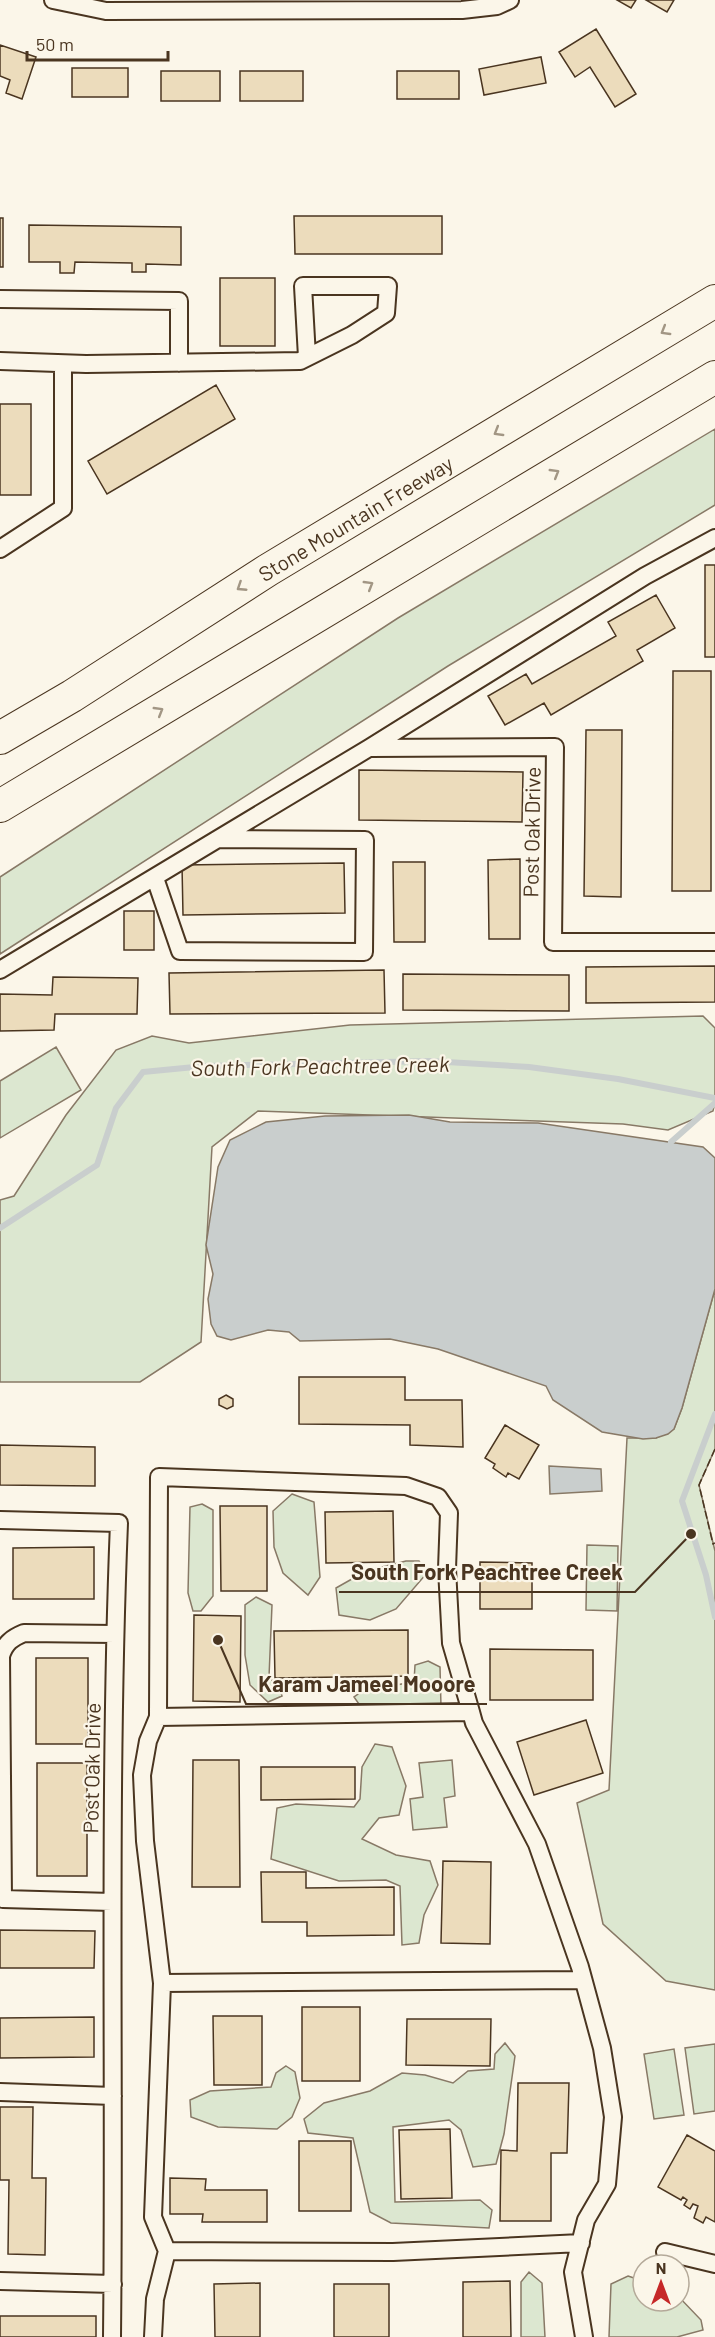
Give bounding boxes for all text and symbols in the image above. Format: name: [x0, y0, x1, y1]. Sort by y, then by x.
scale bar: [27, 24, 168, 62]
text: 50 m: [36, 33, 74, 55]
one-way arrow: [661, 324, 671, 335]
one-way arrow: [494, 424, 504, 436]
street label: Stone Mountain Freeway: [253, 449, 457, 586]
one-way arrow: [549, 469, 559, 481]
one-way arrow: [237, 580, 248, 591]
one-way arrow: [363, 580, 373, 592]
one-way arrow: [153, 706, 163, 718]
street label: Post Oak Drive: [517, 767, 545, 897]
water label: South Fork Peachtree Creek: [190, 1050, 450, 1080]
callout: South Fork Peachtree Creek: [339, 1552, 635, 1592]
text: South Fork Peachtree Creek: [351, 1558, 623, 1584]
callout: Karam Jameel Mooore: [246, 1664, 487, 1704]
text: Karam Jameel Mooore: [258, 1670, 476, 1696]
street label: Post Oak Drive: [77, 1703, 105, 1833]
north arrow: [631, 2253, 691, 2313]
text: N: [656, 2258, 666, 2277]

